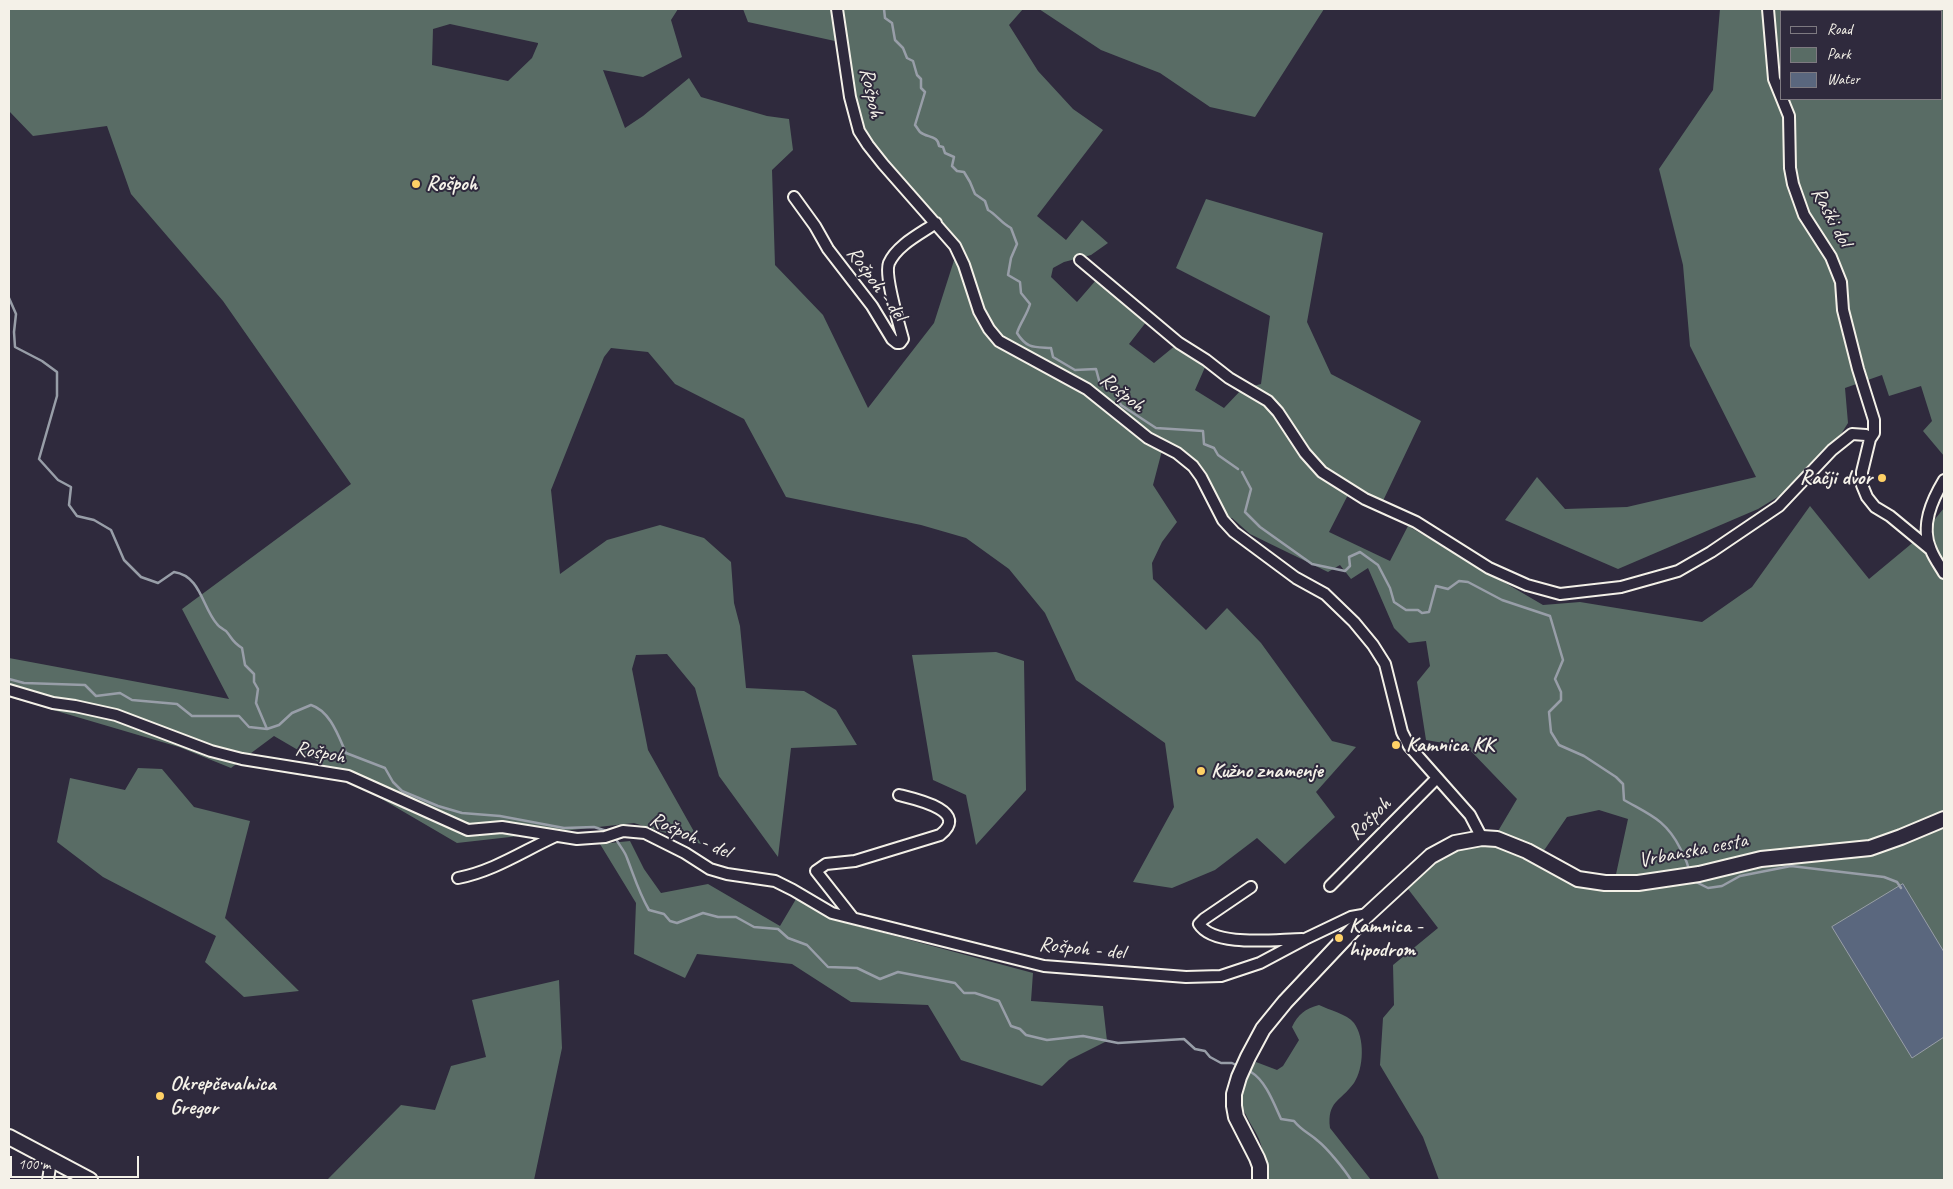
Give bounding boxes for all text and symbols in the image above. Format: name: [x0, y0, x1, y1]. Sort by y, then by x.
legend: [1780, 10, 1943, 100]
text: Road: [1827, 20, 1852, 39]
text: Park: [1827, 45, 1851, 64]
street label: Rošpoh: [853, 66, 889, 120]
text: Water: [1827, 70, 1860, 89]
place label: Rošpoh: [426, 171, 477, 197]
marker: Rošpoh: [410, 178, 422, 190]
street label: Raški dol: [1805, 183, 1857, 251]
street label: Rošpoh - del: [840, 242, 912, 326]
street label: Rošpoh: [1094, 368, 1150, 418]
place label: Račji dvor: [1800, 465, 1872, 491]
marker: Račji dvor: [1876, 472, 1888, 484]
place label: Kamnica KK: [1406, 732, 1494, 758]
street label: Rošpoh: [293, 736, 347, 770]
marker: Kamnica KK: [1390, 739, 1402, 751]
place label: Kužno znamenje: [1211, 758, 1323, 784]
marker: Kužno znamenje: [1195, 765, 1207, 777]
street label: Rošpoh: [1343, 792, 1397, 846]
street label: Rošpoh - del: [646, 807, 734, 865]
street label: Vrbanska cesta: [1636, 828, 1750, 874]
place label: Kamnica - hipodrom: [1349, 913, 1423, 963]
street label: Rošpoh - del: [1038, 932, 1126, 966]
marker: Kamnica - hipodrom: [1333, 932, 1345, 944]
place label: Okrepčevalnica Gregor: [170, 1071, 276, 1121]
marker: Okrepčevalnica Gregor: [154, 1090, 166, 1102]
scale bar: [12, 1146, 141, 1178]
text: 100 m: [18, 1155, 50, 1174]

